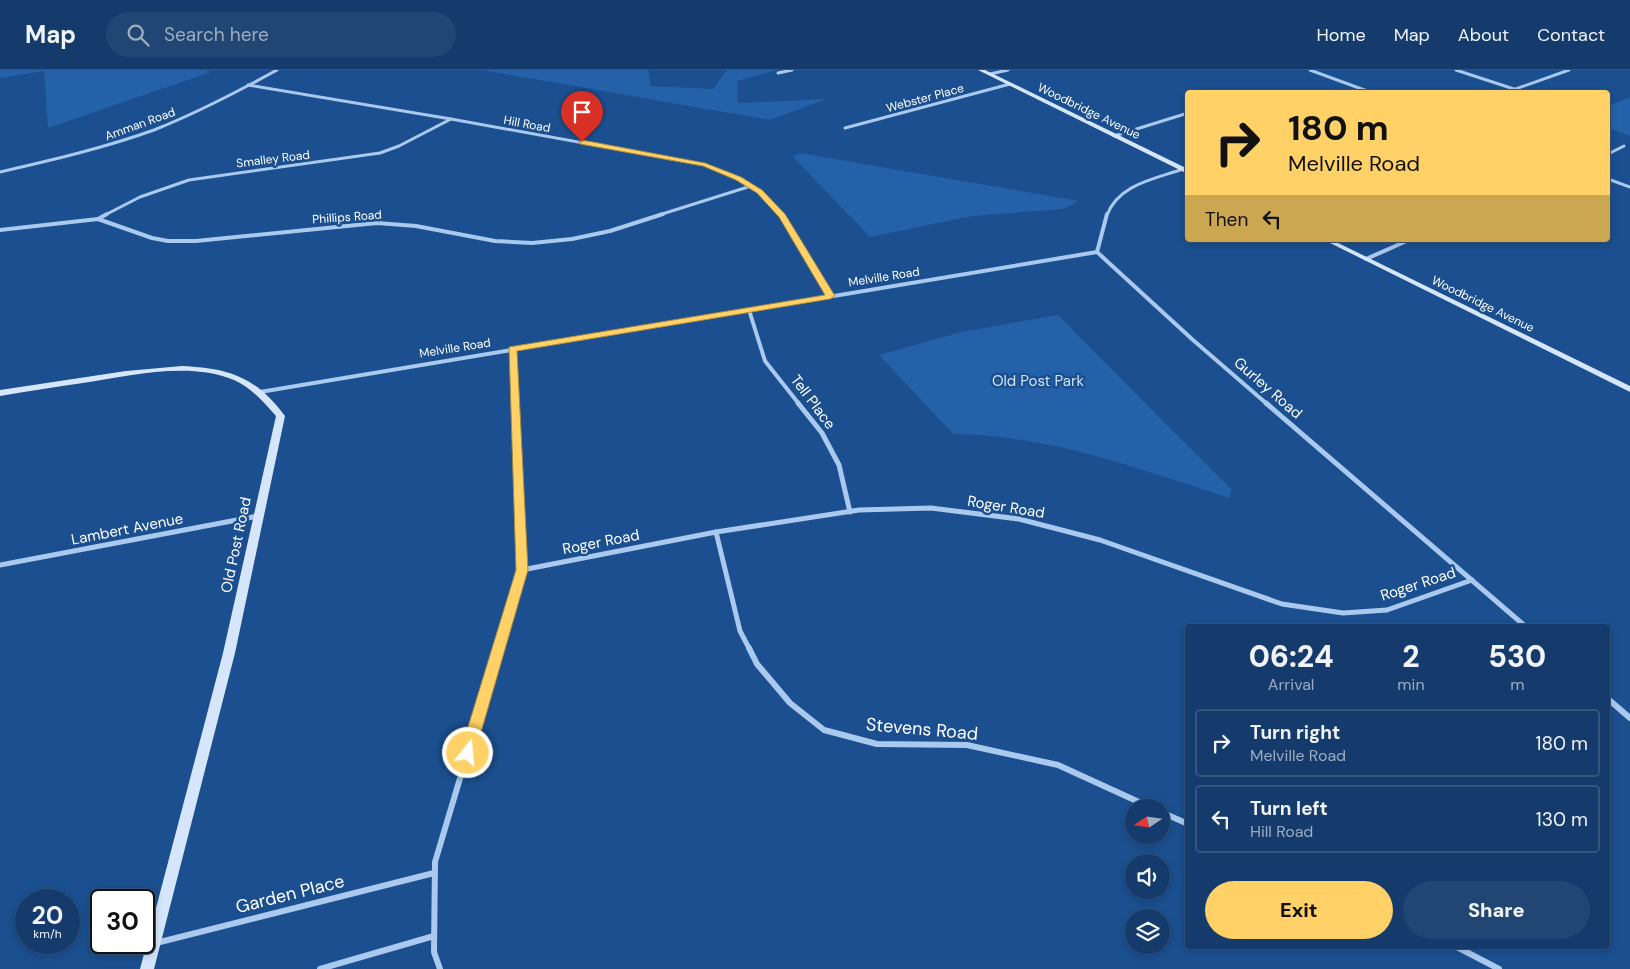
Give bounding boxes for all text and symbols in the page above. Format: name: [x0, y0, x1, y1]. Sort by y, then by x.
search box: [106, 12, 456, 57]
text: Map: [25, 19, 76, 50]
icon: search: [124, 21, 152, 49]
text: Search here: [164, 22, 269, 47]
text: Home: [1316, 23, 1366, 47]
text: Map: [1394, 23, 1430, 47]
text: About: [1458, 23, 1509, 47]
text: Contact: [1537, 23, 1605, 47]
street label: Woodbridge Avenue: [1035, 79, 1143, 143]
street label: Webster Place: [884, 80, 966, 116]
pin: [561, 91, 603, 142]
icon: arrive: [568, 98, 596, 126]
street label: Amman Road: [103, 104, 177, 144]
text: 180 m: [1288, 105, 1389, 151]
icon: right: [1205, 110, 1270, 175]
street label: Hill Road: [502, 112, 552, 136]
street label: Smalley Road: [235, 147, 311, 171]
text: Melville Road: [1288, 149, 1420, 178]
icon: left: [1258, 205, 1286, 233]
street label: Phillips Road: [312, 207, 382, 227]
text: Then: [1205, 207, 1248, 232]
street label: Melville Road: [847, 263, 921, 291]
street label: Woodbridge Avenue: [1429, 272, 1537, 336]
street label: Melville Road: [418, 334, 492, 362]
street label: Gurley Road: [1230, 353, 1306, 423]
street label: Tell Place: [786, 371, 840, 433]
park label: Old Post Park: [992, 371, 1085, 391]
street label: Roger Road: [966, 491, 1046, 523]
street label: Old Post Road: [216, 495, 256, 595]
street label: Lambert Avenue: [69, 508, 185, 550]
street label: Roger Road: [561, 525, 641, 559]
street label: Roger Road: [1378, 562, 1458, 606]
text: 06:24: [1249, 637, 1334, 676]
text: 2: [1402, 637, 1420, 676]
text: 530: [1488, 637, 1546, 676]
text: Arrival: [1268, 674, 1314, 695]
text: min: [1397, 674, 1425, 695]
text: m: [1510, 674, 1524, 695]
street label: Stevens Road: [865, 712, 979, 746]
text: Turn right: [1250, 720, 1340, 745]
position arrow: [441, 726, 493, 778]
icon: right: [1207, 729, 1235, 757]
text: 180 m: [1536, 731, 1588, 756]
text: Melville Road: [1250, 745, 1346, 766]
text: Turn left: [1250, 796, 1328, 821]
north arrow: [1125, 799, 1170, 844]
map controls: [1125, 799, 1170, 954]
icon: left: [1207, 805, 1235, 833]
text: 130 m: [1536, 807, 1588, 832]
text: Hill Road: [1250, 821, 1313, 842]
button: sound: [1125, 854, 1170, 899]
street label: Garden Place: [233, 869, 347, 919]
button: Exit: [1205, 881, 1393, 939]
button: Share: [1403, 881, 1590, 939]
speed limit sign: 30: [90, 889, 155, 954]
text: 20: [32, 899, 63, 932]
button: layers: [1125, 909, 1170, 954]
text: km/h: [33, 926, 62, 942]

